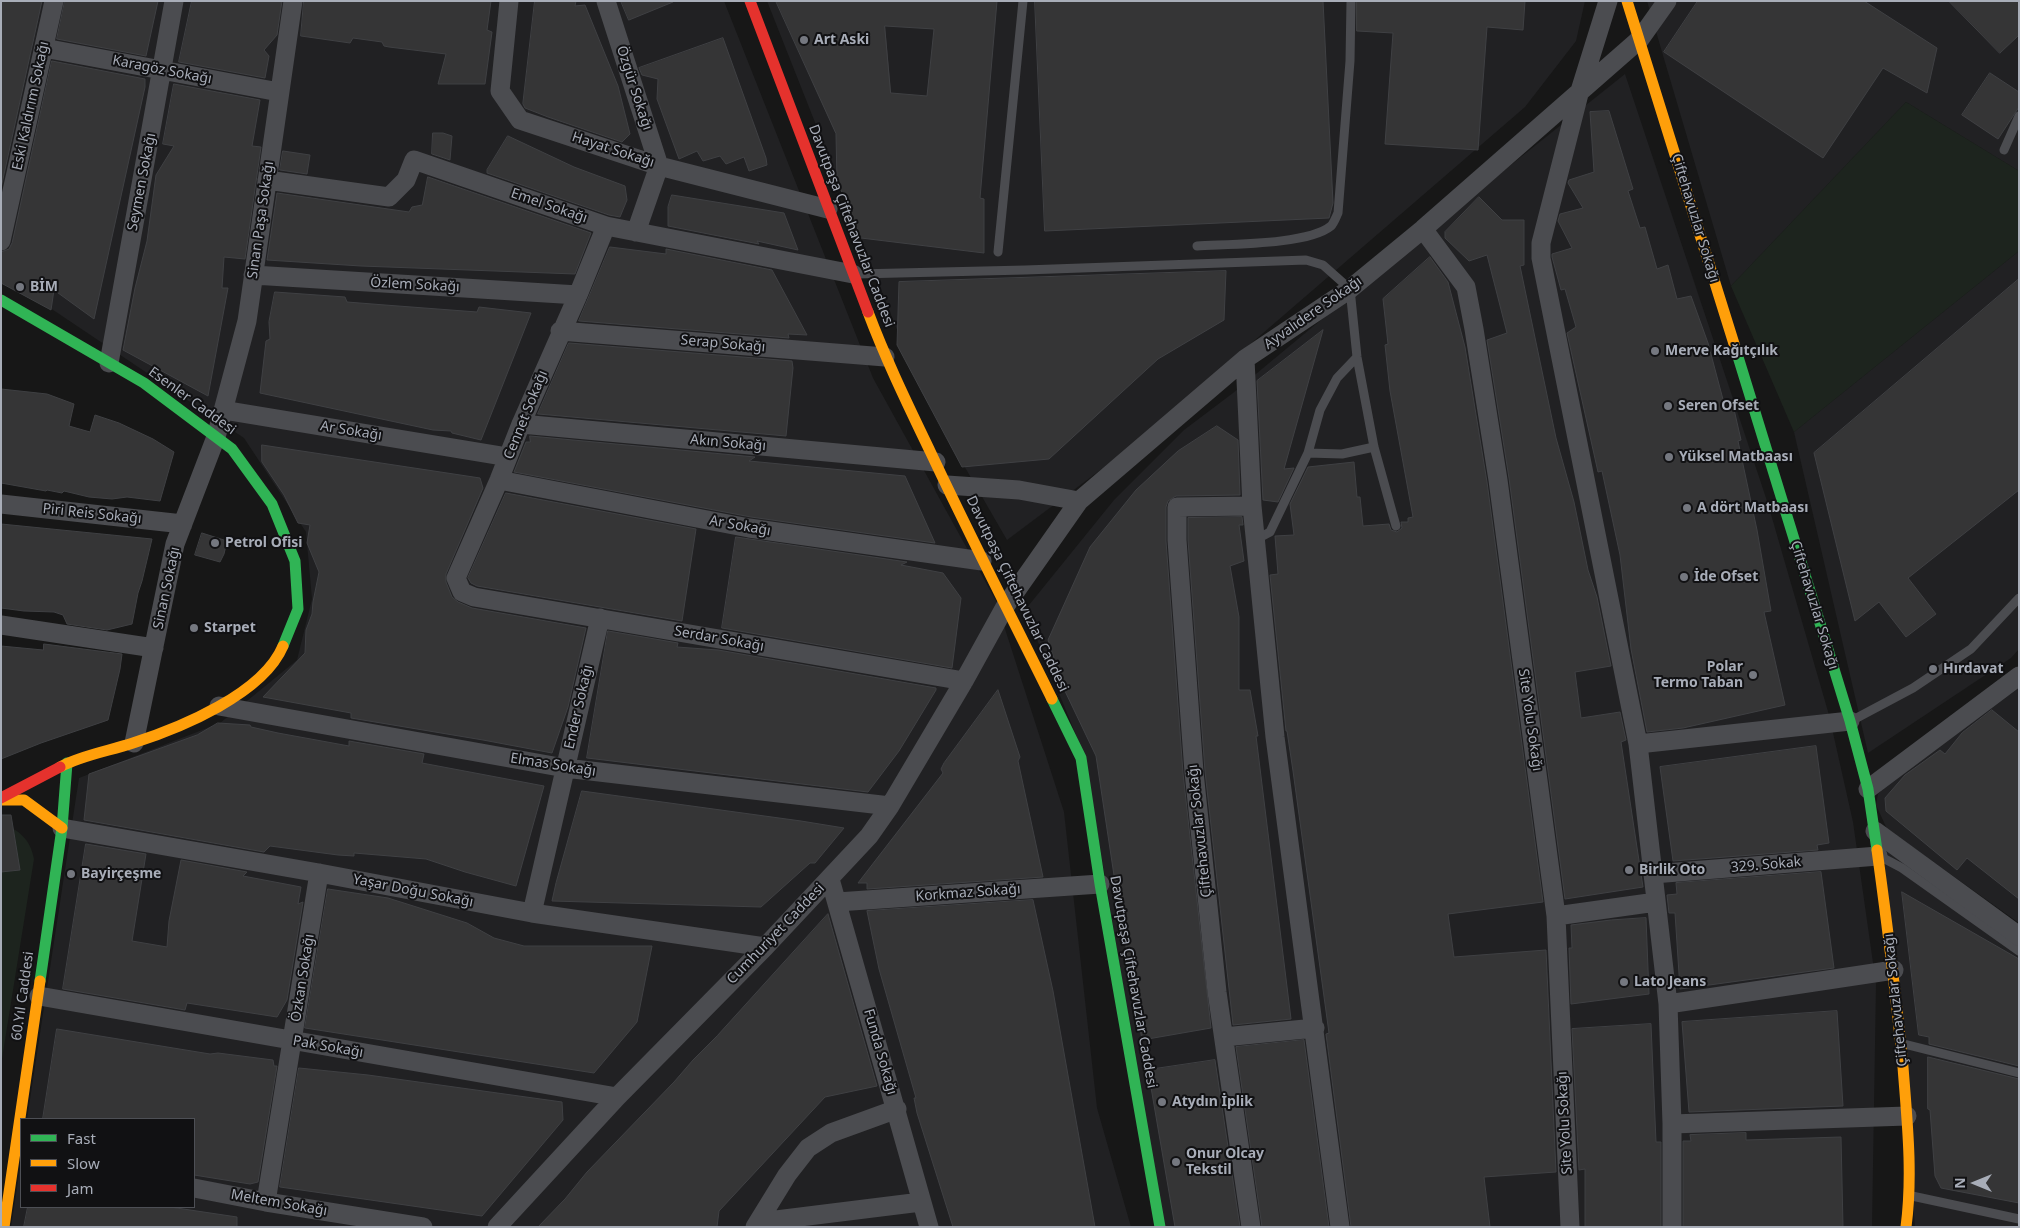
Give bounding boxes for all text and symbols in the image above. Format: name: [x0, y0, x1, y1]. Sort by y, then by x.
place label: Art Aski: [814, 32, 869, 48]
marker: Art Aski: [798, 34, 810, 46]
street label: Eski Kaldırım Sokağı: [9, 40, 53, 172]
street label: Özgür Sokağı: [612, 44, 656, 132]
street label: Karagöz Sokağı: [111, 52, 213, 88]
street label: Davutpaşa Çiftehavuzlar Caddesi: [805, 122, 897, 330]
street label: Hayat Sokağı: [570, 129, 656, 171]
street label: Seymen Sokağı: [124, 132, 160, 232]
street label: Çiftehavuzlar Sokağı: [1667, 152, 1723, 284]
street label: Sinan Paşa Sokağı: [244, 160, 278, 280]
street label: Emel Sokağı: [509, 185, 589, 227]
street label: Ayvalıdere Sokağı: [1261, 273, 1365, 353]
street label: Özlem Sokağı: [370, 274, 460, 296]
place label: BİM: [30, 279, 58, 295]
marker: BİM: [14, 281, 26, 293]
street label: Serap Sokağı: [680, 332, 766, 356]
place label: Merve Kağıtçılık: [1665, 343, 1778, 359]
marker: Merve Kağıtçılık: [1649, 345, 1661, 357]
street label: Esenler Caddesi: [145, 364, 239, 438]
street label: Cennet Sokağı: [501, 368, 551, 462]
place label: Seren Ofset: [1678, 398, 1759, 414]
marker: Seren Ofset: [1662, 400, 1674, 412]
street label: Ar Sokağı: [319, 418, 383, 444]
street label: Akın Sokağı: [689, 431, 767, 455]
place label: Yüksel Matbaası: [1679, 449, 1793, 465]
marker: Yüksel Matbaası: [1663, 451, 1675, 463]
street label: Davutpaşa Çiftehavuzlar Caddesi: [962, 493, 1072, 695]
street label: Piri Reis Sokağı: [42, 500, 142, 528]
place label: A dört Matbaası: [1697, 500, 1808, 516]
marker: A dört Matbaası: [1681, 502, 1693, 514]
street label: Ar Sokağı: [708, 512, 772, 540]
place label: Petrol Ofisi: [225, 535, 303, 551]
marker: Petrol Ofisi: [209, 537, 221, 549]
street label: Çiftehavuzlar Sokağı: [1786, 539, 1842, 671]
street label: Sinan Sokağı: [150, 545, 184, 631]
place label: İde Ofset: [1694, 569, 1758, 585]
marker: İde Ofset: [1678, 571, 1690, 583]
place label: Starpet: [204, 620, 256, 636]
marker: Starpet: [188, 622, 200, 634]
street label: Serdar Sokağı: [673, 623, 765, 655]
place label: Polar Termo Taban: [1654, 659, 1743, 692]
place label: Hırdavat: [1943, 661, 2004, 677]
street label: Ender Sokağı: [561, 663, 597, 751]
marker: Hırdavat: [1927, 663, 1939, 675]
street label: Site Yolu Sokağı: [1515, 668, 1545, 772]
marker: Polar Termo Taban: [1747, 669, 1759, 681]
street label: Elmas Sokağı: [509, 750, 597, 780]
street label: Çiftehavuzlar Sokağı: [1185, 764, 1215, 898]
street label: 329. Sokak: [1730, 854, 1802, 876]
place label: Birlik Oto: [1639, 862, 1705, 878]
marker: Birlik Oto: [1623, 864, 1635, 876]
place label: Bayirçeşme: [81, 866, 161, 882]
marker: Bayirçeşme: [65, 868, 77, 880]
street label: Yaşar Doğu Sokağı: [351, 871, 475, 911]
street label: Davutpaşa Çiftehavuzlar Caddesi: [1106, 874, 1160, 1090]
street label: Cumhuriyet Caddesi: [724, 880, 828, 988]
street label: Korkmaz Sokağı: [915, 881, 1021, 905]
street label: Özkan Sokağı: [288, 933, 318, 1023]
street label: Çiftehavuzlar Sokağı: [1881, 933, 1911, 1067]
street label: 60.Yıl Caddesi: [8, 950, 38, 1042]
place label: Lato Jeans: [1634, 974, 1706, 990]
marker: Lato Jeans: [1618, 976, 1630, 988]
street label: Funda Sokağı: [860, 1007, 900, 1097]
street label: Pak Sokağı: [292, 1033, 364, 1061]
street label: Site Yolu Sokağı: [1554, 1071, 1576, 1175]
place label: Atydın İplik: [1172, 1094, 1253, 1110]
marker: Atydın İplik: [1156, 1096, 1168, 1108]
legend: [20, 1118, 195, 1208]
text: Fast: [67, 1128, 96, 1148]
place label: Onur Olcay Tekstil: [1186, 1146, 1264, 1178]
text: Slow: [67, 1153, 100, 1173]
marker: Onur Olcay Tekstil: [1170, 1156, 1182, 1168]
north arrow: [1950, 1158, 2000, 1208]
text: N: [1950, 1177, 1969, 1189]
text: Jam: [67, 1178, 94, 1198]
street label: Meltem Sokağı: [229, 1186, 329, 1220]

